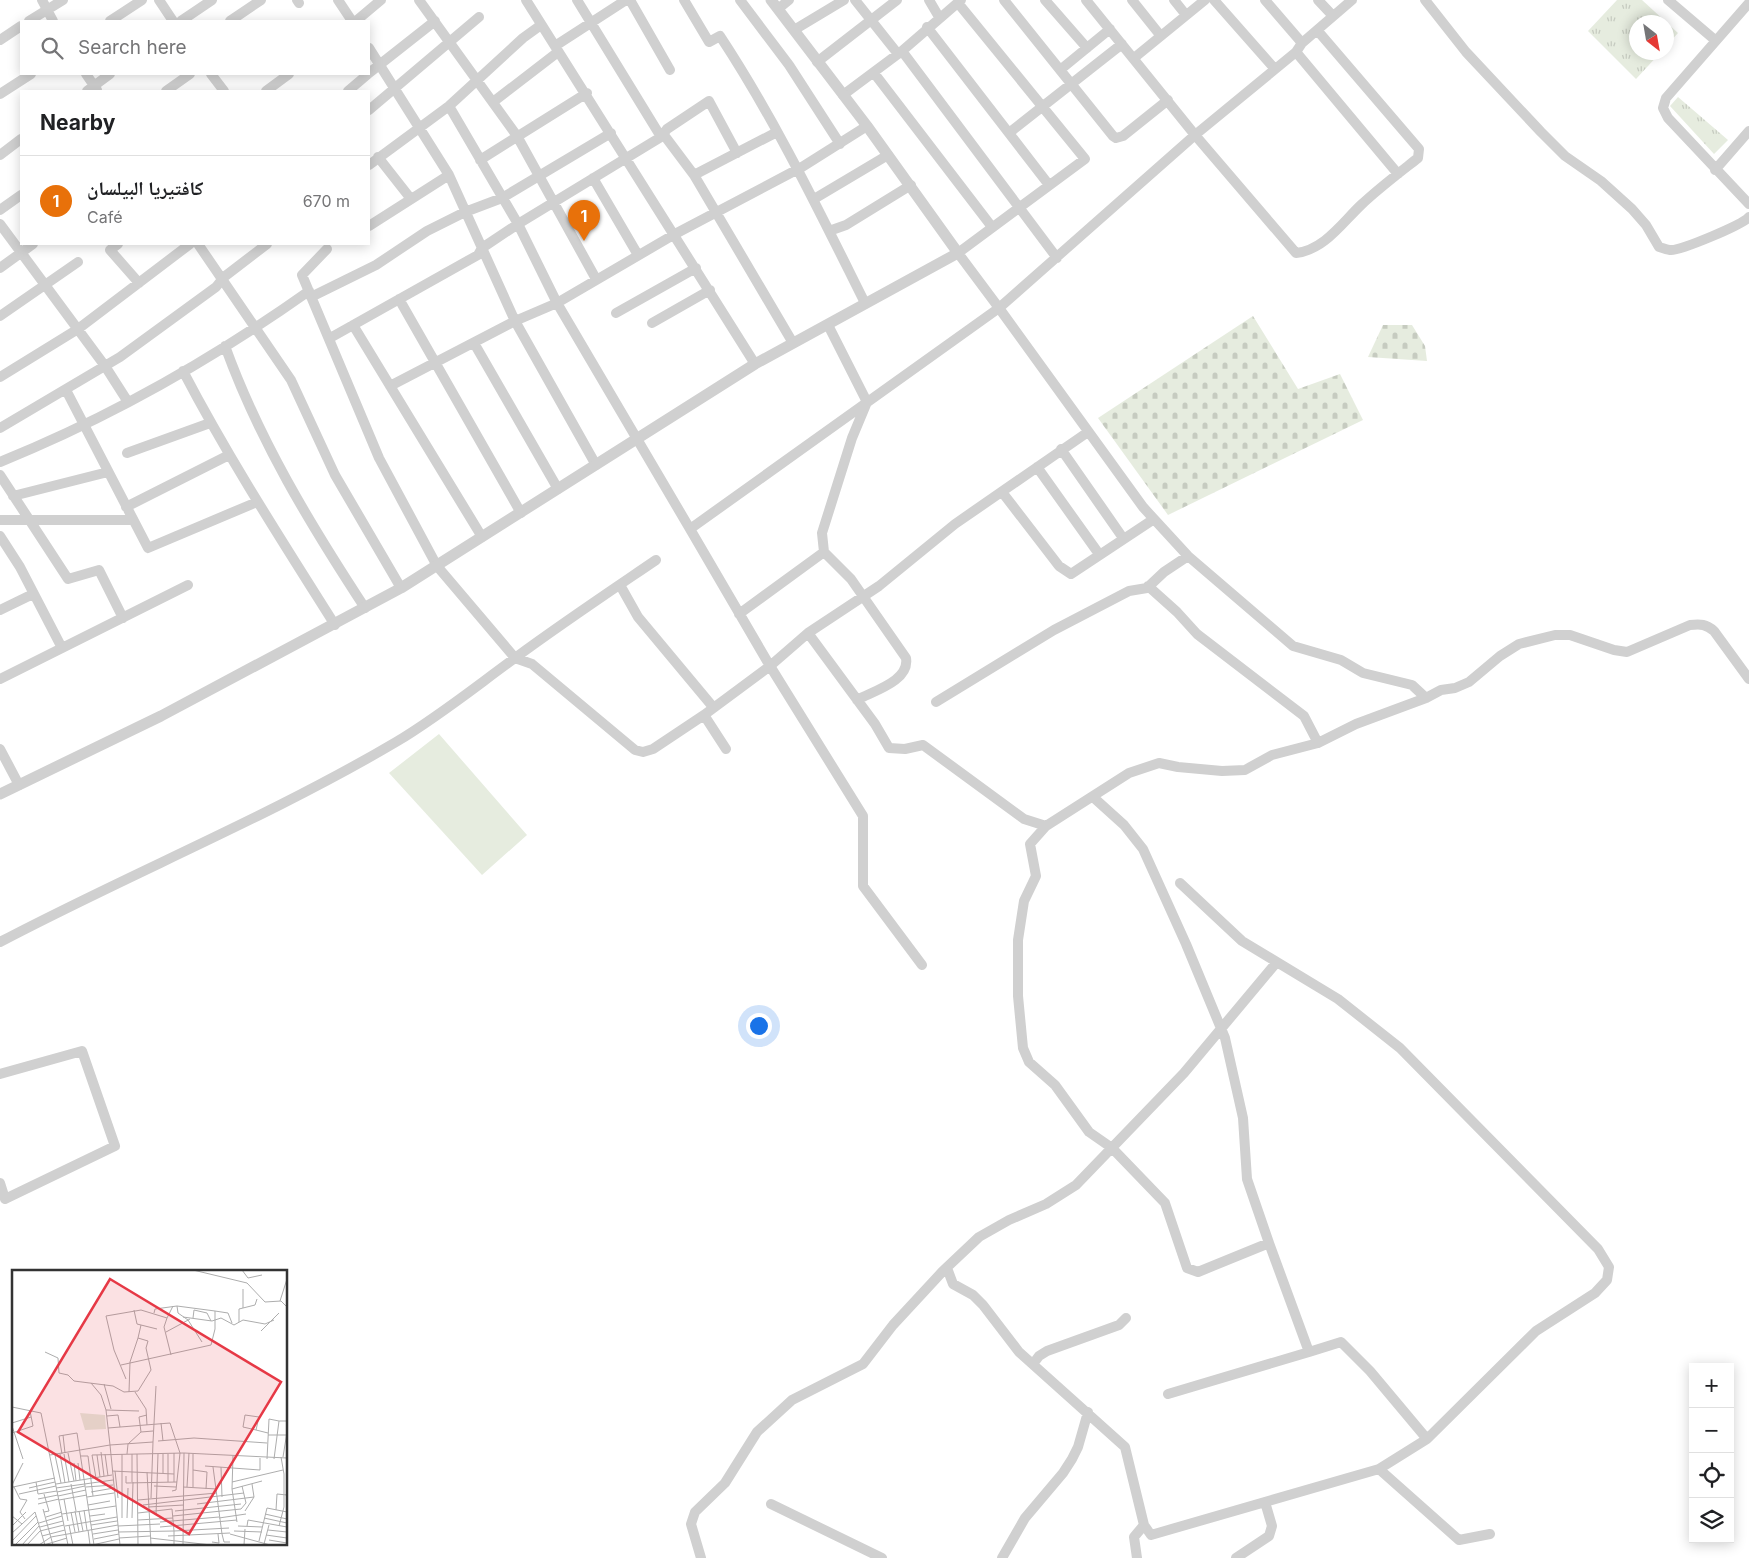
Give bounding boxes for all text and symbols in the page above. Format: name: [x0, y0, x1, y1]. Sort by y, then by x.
north arrow: [1629, 15, 1674, 60]
search box: [20, 20, 370, 75]
icon: search: [38, 34, 66, 62]
text: Search here: [78, 36, 187, 59]
text: Nearby: [40, 110, 115, 135]
text: كافتيريا البيلسان: [87, 177, 203, 200]
text: 1: [53, 191, 59, 211]
text: 670 m: [303, 191, 350, 211]
pin: 1: [568, 200, 600, 241]
text: Café: [87, 207, 122, 227]
your location: [746, 1013, 772, 1039]
inset map: [12, 1270, 288, 1546]
map controls: [1689, 1363, 1734, 1543]
button: +: [1689, 1363, 1734, 1408]
button: −: [1689, 1408, 1734, 1453]
button: locate: [1689, 1453, 1734, 1498]
button: layers: [1689, 1498, 1734, 1543]

